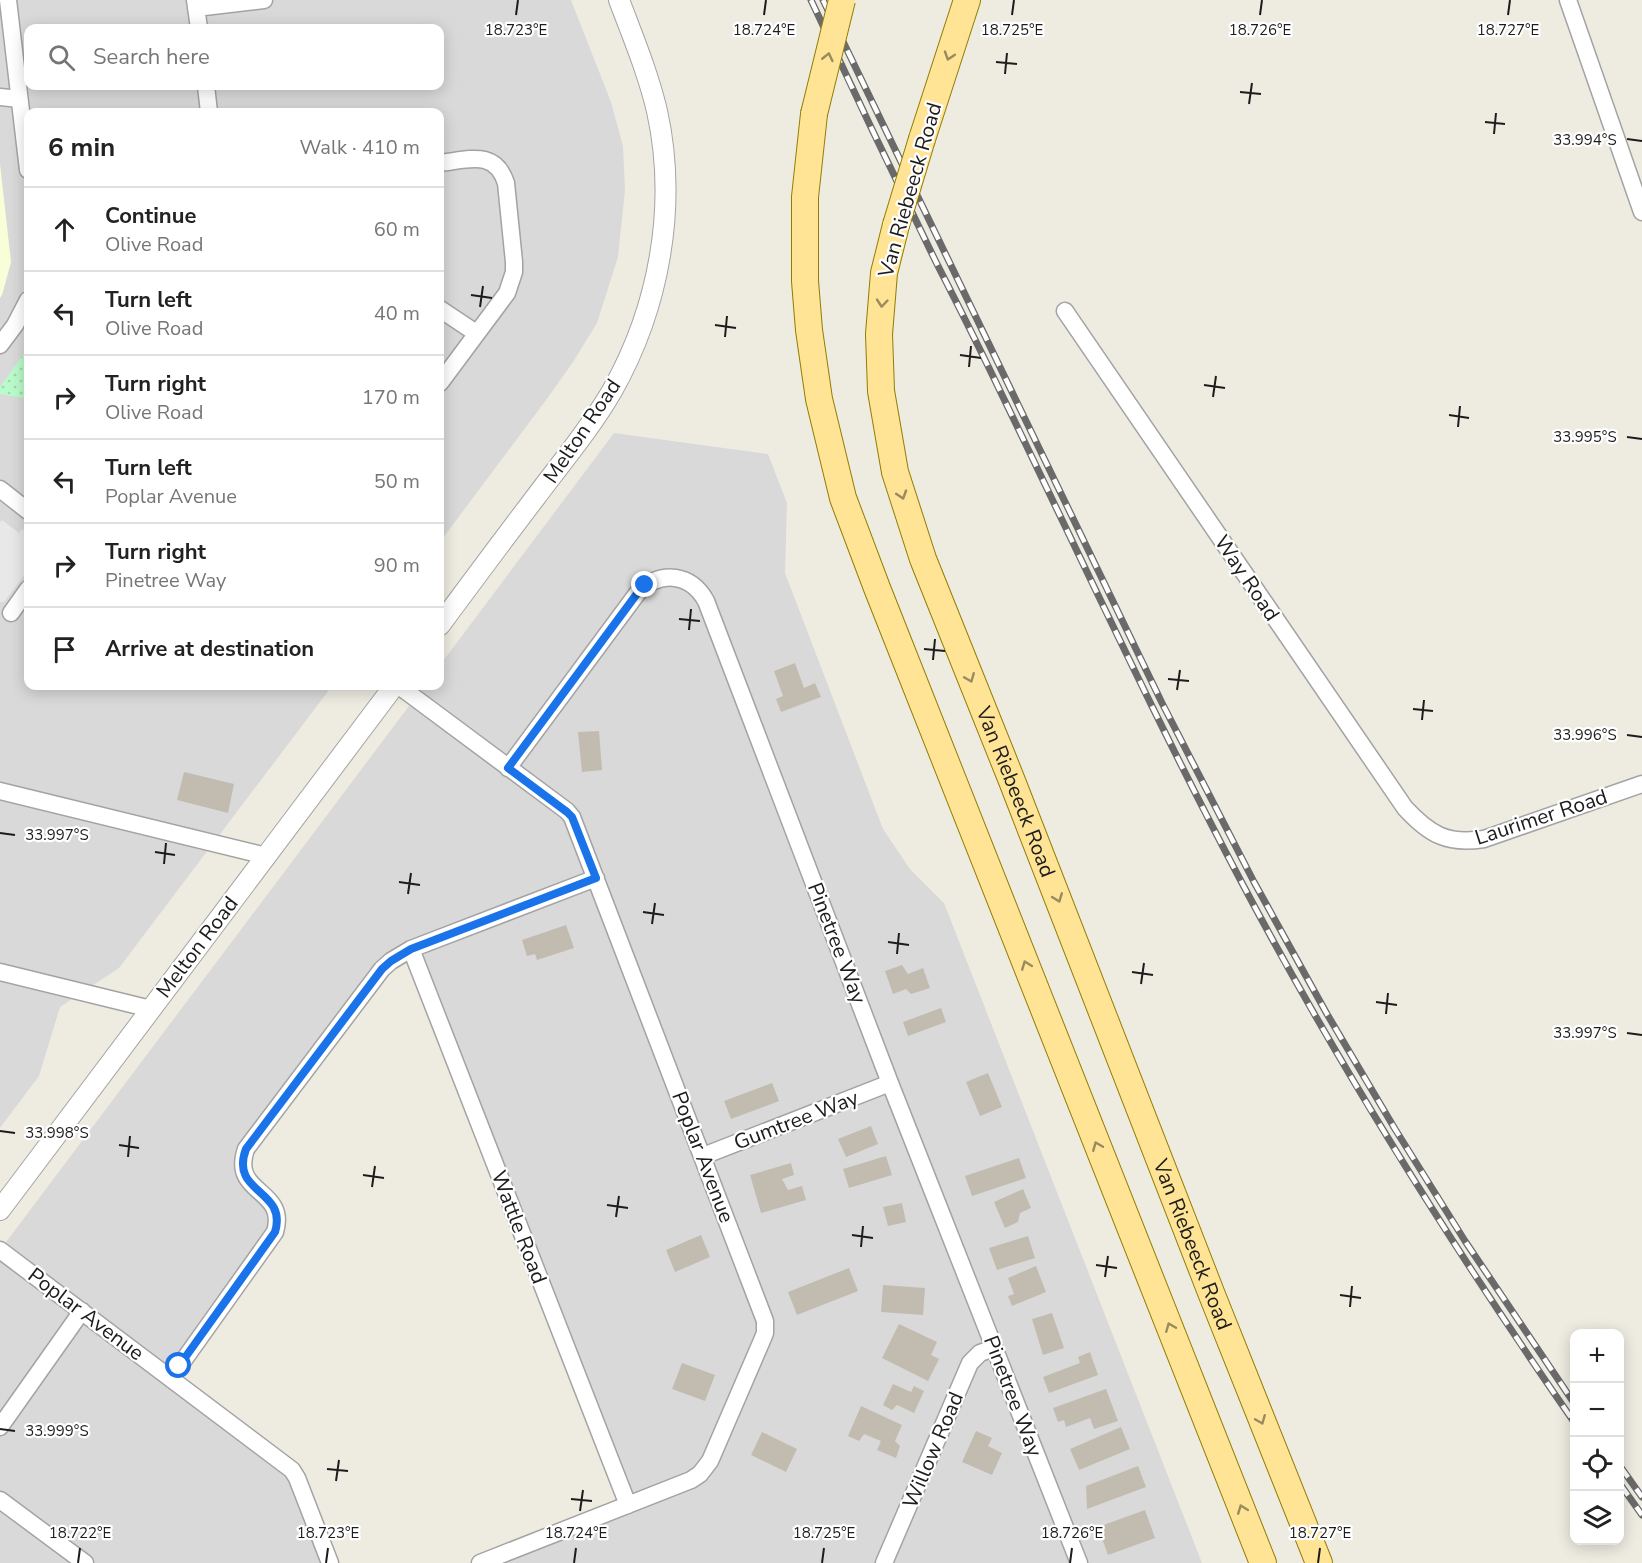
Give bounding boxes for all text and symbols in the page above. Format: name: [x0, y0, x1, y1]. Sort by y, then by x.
text: 18.723°E: [485, 20, 547, 40]
text: 18.724°E: [733, 20, 795, 40]
text: 18.725°E: [981, 20, 1043, 40]
text: 18.726°E: [1229, 20, 1291, 40]
text: 18.727°E: [1477, 20, 1539, 40]
search box: [24, 24, 444, 90]
icon: search: [45, 41, 78, 74]
text: Search here: [93, 42, 210, 72]
one-way arrow: [944, 50, 956, 61]
one-way arrow: [821, 52, 834, 62]
street label: Van Riebeeck Road: [871, 99, 948, 282]
text: 6 min: [48, 130, 115, 165]
text: 33.994°S: [1553, 130, 1617, 150]
text: Walk · 410 m: [300, 134, 420, 161]
text: Continue: [105, 201, 196, 231]
icon: ahead: [48, 213, 81, 246]
text: 60 m: [374, 216, 420, 243]
text: Olive Road: [105, 231, 203, 258]
text: Turn left: [105, 285, 192, 315]
icon: left: [48, 297, 81, 330]
one-way arrow: [876, 298, 889, 307]
text: 40 m: [374, 300, 420, 327]
text: Olive Road: [105, 315, 203, 342]
text: Turn right: [105, 369, 206, 399]
street label: Melton Road: [537, 373, 627, 489]
icon: right: [48, 381, 81, 414]
text: 170 m: [362, 384, 420, 411]
text: Olive Road: [105, 399, 203, 426]
text: 33.995°S: [1553, 427, 1617, 447]
text: Turn left: [105, 453, 192, 483]
icon: left: [48, 465, 81, 498]
text: 50 m: [374, 468, 420, 495]
text: Poplar Avenue: [105, 483, 237, 510]
one-way arrow: [895, 489, 907, 500]
street label: Way Road: [1208, 530, 1286, 626]
text: Turn right: [105, 537, 206, 567]
icon: right: [48, 549, 81, 582]
text: 90 m: [374, 552, 420, 579]
text: Pinetree Way: [105, 567, 226, 594]
route end: [631, 571, 657, 597]
icon: arrive: [48, 633, 81, 666]
text: Arrive at destination: [105, 634, 314, 664]
one-way arrow: [963, 672, 975, 683]
street label: Van Riebeeck Road: [969, 702, 1062, 881]
text: 33.996°S: [1553, 725, 1617, 745]
street label: Laurimer Road: [1471, 782, 1611, 852]
text: 33.997°S: [25, 825, 89, 845]
street label: Pinetree Way: [801, 878, 873, 1008]
street label: Melton Road: [150, 891, 244, 1003]
one-way arrow: [1050, 892, 1063, 903]
one-way arrow: [1021, 960, 1033, 971]
text: 33.997°S: [1553, 1023, 1617, 1043]
street label: Gumtree Way: [730, 1083, 862, 1157]
street label: Poplar Avenue: [665, 1087, 741, 1227]
text: 33.998°S: [25, 1123, 89, 1143]
one-way arrow: [1092, 1142, 1104, 1153]
street label: Van Riebeeck Road: [1146, 1154, 1239, 1334]
street label: Wattle Road: [485, 1166, 553, 1288]
street label: Poplar Avenue: [22, 1261, 150, 1367]
one-way arrow: [1165, 1322, 1177, 1333]
map controls: [1570, 1329, 1624, 1545]
button: +: [1570, 1329, 1624, 1383]
street label: Pinetree Way: [977, 1331, 1049, 1461]
route start: [165, 1352, 191, 1378]
button: −: [1570, 1383, 1624, 1437]
street label: Willow Road: [896, 1388, 970, 1512]
one-way arrow: [1254, 1414, 1267, 1424]
text: 33.999°S: [25, 1421, 89, 1441]
button: locate: [1570, 1437, 1624, 1491]
button: layers: [1570, 1491, 1624, 1545]
one-way arrow: [1237, 1504, 1249, 1515]
text: 18.722°E: [49, 1523, 111, 1543]
text: 18.723°E: [297, 1523, 359, 1543]
text: 18.724°E: [545, 1523, 607, 1543]
text: 18.725°E: [793, 1523, 855, 1543]
text: 18.726°E: [1041, 1523, 1103, 1543]
text: 18.727°E: [1289, 1523, 1351, 1543]

